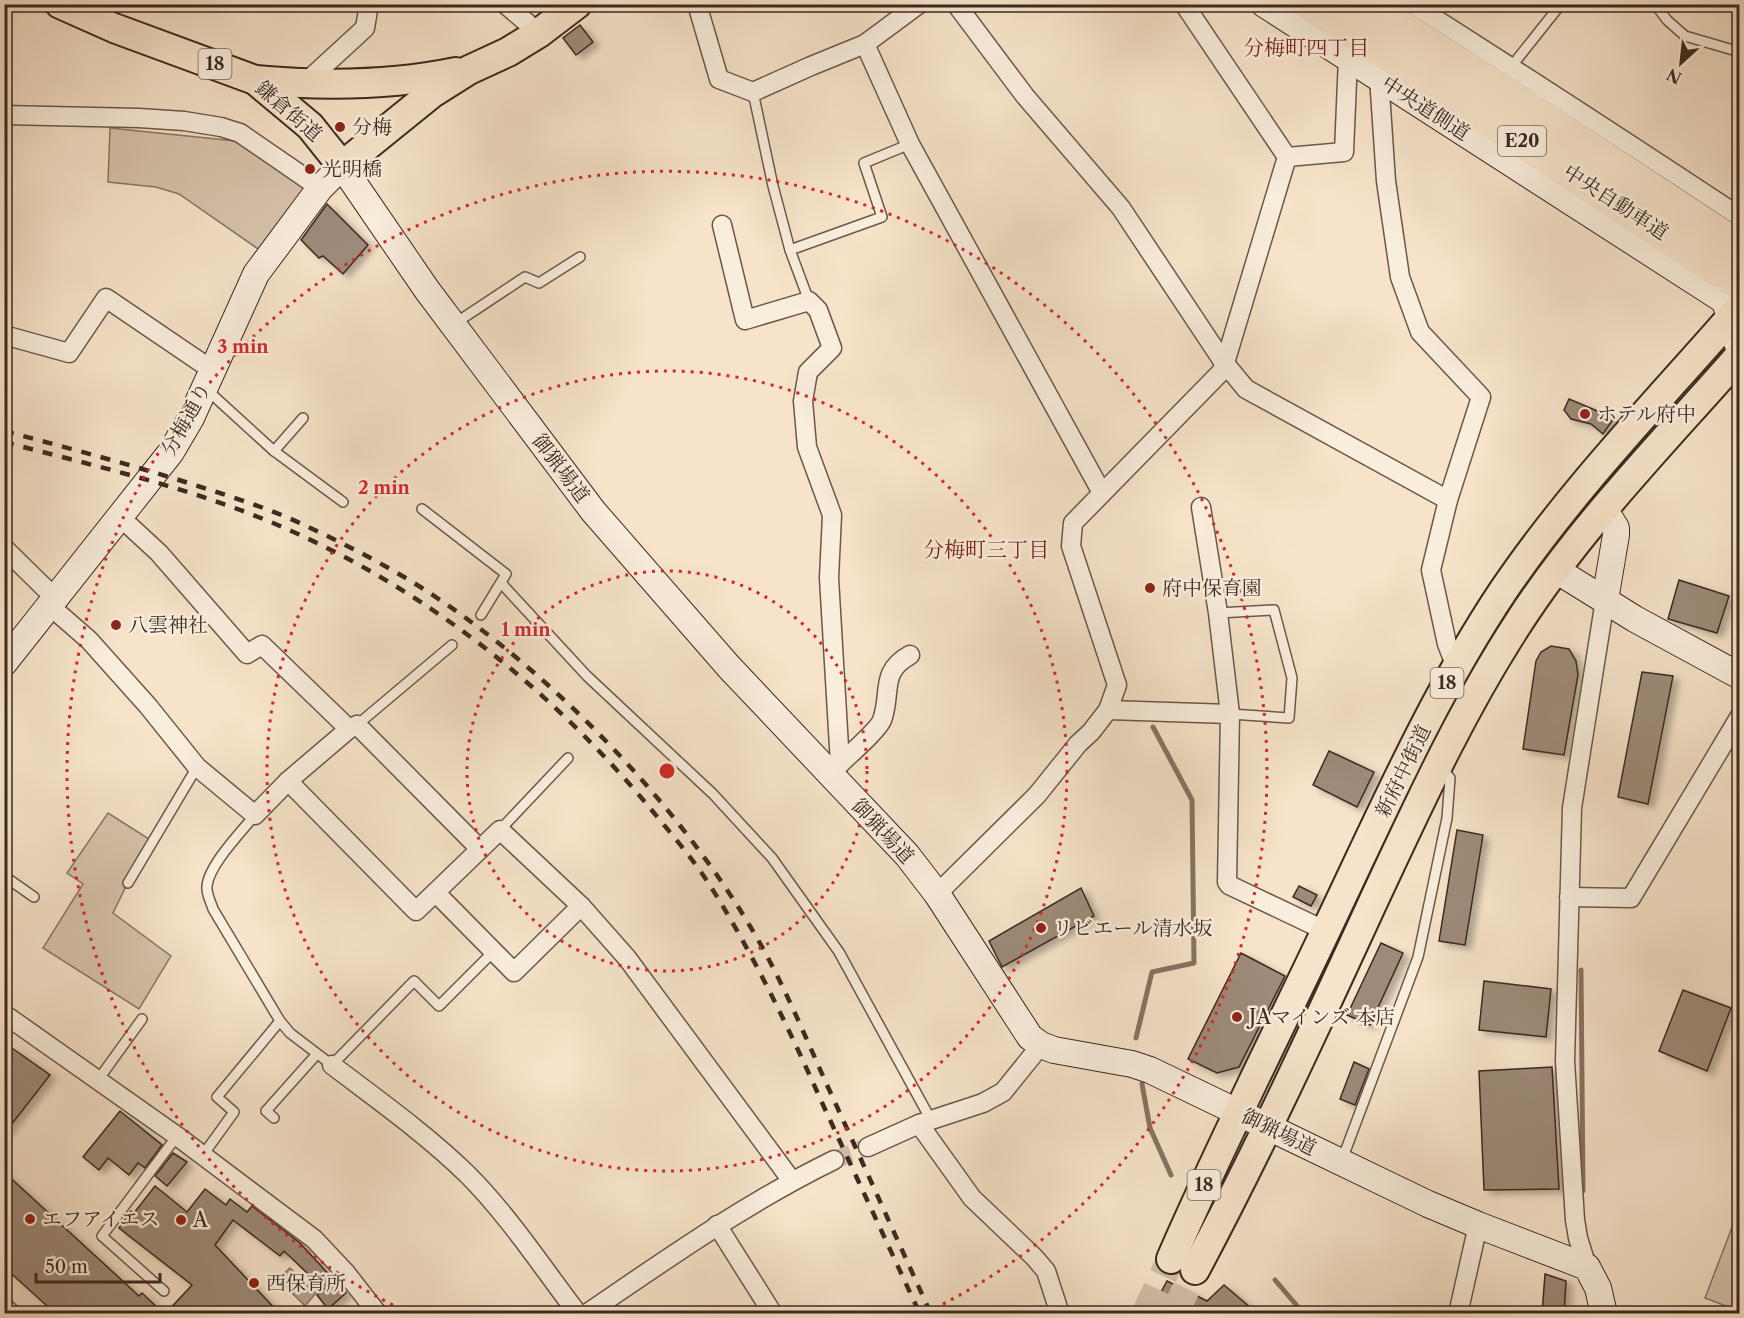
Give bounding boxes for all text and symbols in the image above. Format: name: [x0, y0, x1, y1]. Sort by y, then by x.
north arrow: [1651, 33, 1711, 93]
district label: 分梅町四丁目: [1243, 35, 1369, 60]
road number: 18: [198, 49, 232, 79]
text: N: [1663, 64, 1685, 88]
street label: 中央道側道: [1378, 71, 1474, 145]
street label: 鎌倉街道: [251, 76, 327, 146]
place label: 分梅: [352, 115, 392, 139]
marker: 分梅: [333, 120, 347, 134]
road number: E20: [1498, 126, 1546, 156]
place label: 光明橋: [322, 157, 382, 181]
street label: 中央自動車道: [1559, 159, 1673, 245]
marker: 光明橋: [303, 162, 317, 176]
text: 3 min: [217, 336, 269, 358]
street label: 分梅通り: [156, 378, 216, 460]
place label: ホテル府中: [1597, 402, 1696, 426]
marker: ホテル府中: [1578, 407, 1592, 421]
street label: 御猟場道: [527, 429, 595, 507]
text: 2 min: [358, 477, 411, 499]
district label: 分梅町三丁目: [923, 537, 1049, 562]
place label: 府中保育園: [1162, 576, 1262, 600]
marker: 府中保育園: [1143, 581, 1157, 595]
place label: 八雲神社: [128, 613, 208, 637]
marker: 八雲神社: [109, 618, 123, 632]
text: 1 min: [501, 619, 551, 641]
road number: 18: [1430, 668, 1464, 698]
street label: 新府中街道: [1370, 721, 1436, 821]
centre of rings: [657, 761, 677, 781]
street label: 御猟場道: [847, 794, 919, 868]
place label: リビエール清水坂: [1053, 916, 1213, 940]
marker: リビエール清水坂: [1034, 921, 1048, 935]
place label: JAマインズ 本店: [1246, 1005, 1395, 1029]
marker: JAマインズ 本店: [1230, 1010, 1244, 1024]
street label: 御猟場道: [1238, 1104, 1320, 1160]
road number: 18: [1188, 1170, 1220, 1200]
place label: エフアイエス: [42, 1207, 159, 1231]
place label: A: [192, 1208, 209, 1232]
marker: エフアイエス: [23, 1212, 37, 1226]
marker: A: [174, 1213, 188, 1227]
scale bar: [36, 1246, 160, 1284]
text: 50 m: [45, 1256, 88, 1278]
place label: 西保育所: [266, 1271, 346, 1295]
marker: 西保育所: [247, 1276, 261, 1290]

